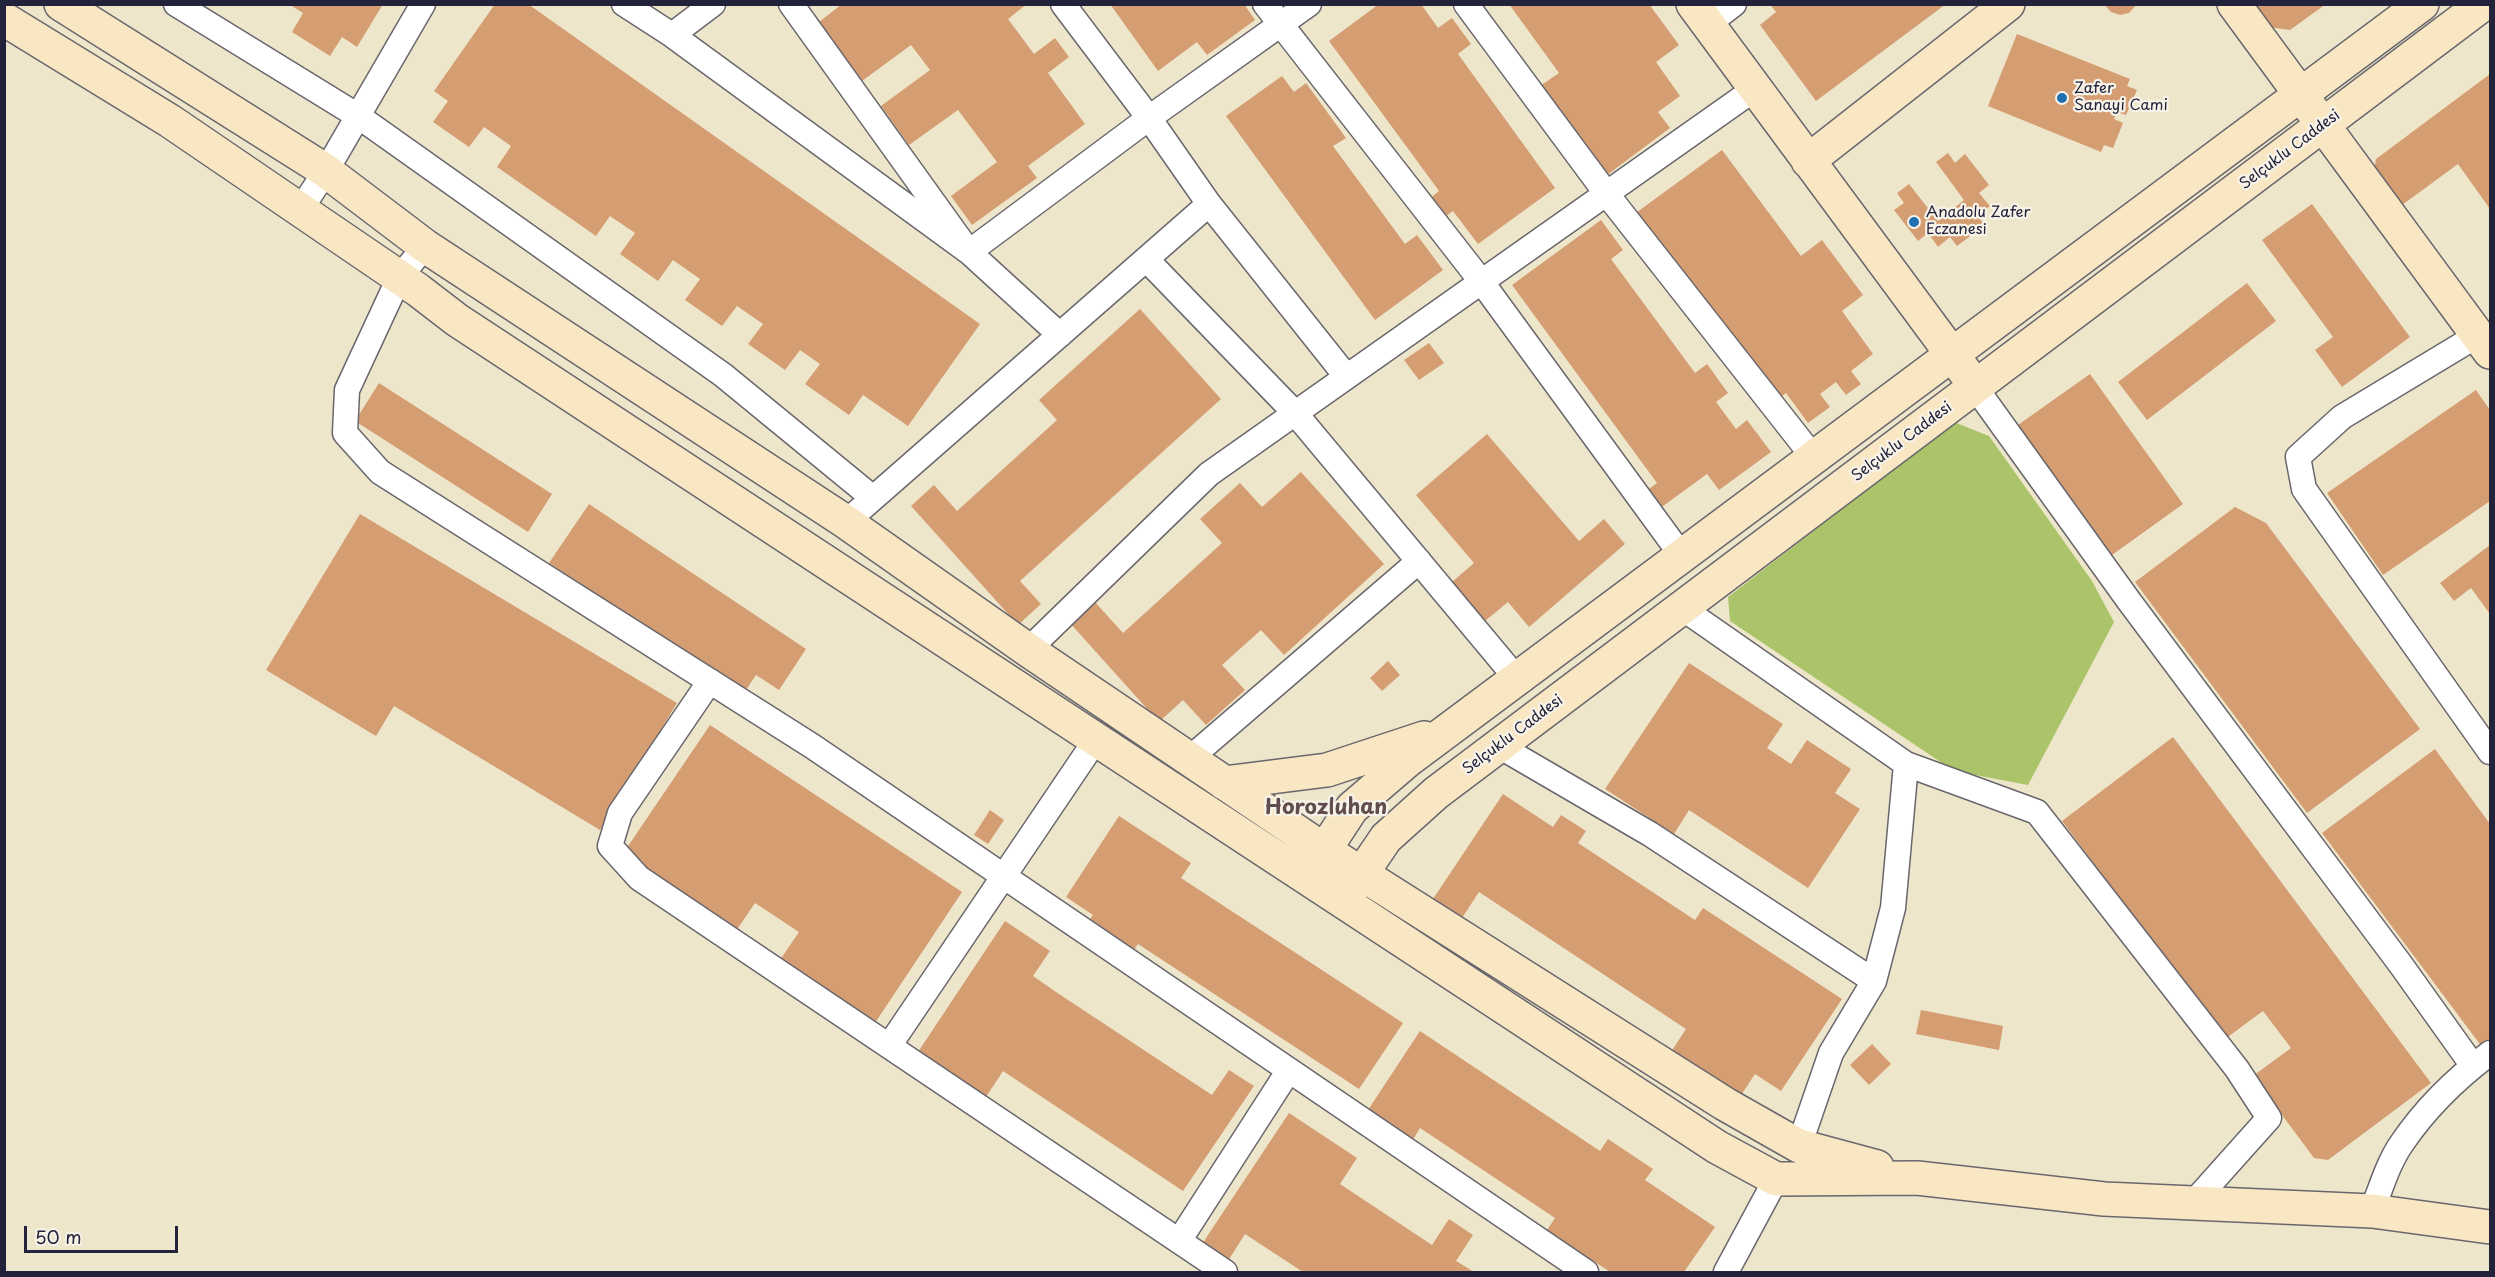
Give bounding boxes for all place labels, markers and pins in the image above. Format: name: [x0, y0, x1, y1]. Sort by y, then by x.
place label: Zafer Sanayi Cami: [2074, 80, 2168, 115]
marker: Zafer Sanayi Cami: [2055, 91, 2069, 105]
place label: Anadolu Zafer Eczanesi: [1926, 204, 2030, 239]
marker: Anadolu Zafer Eczanesi: [1907, 215, 1921, 229]

